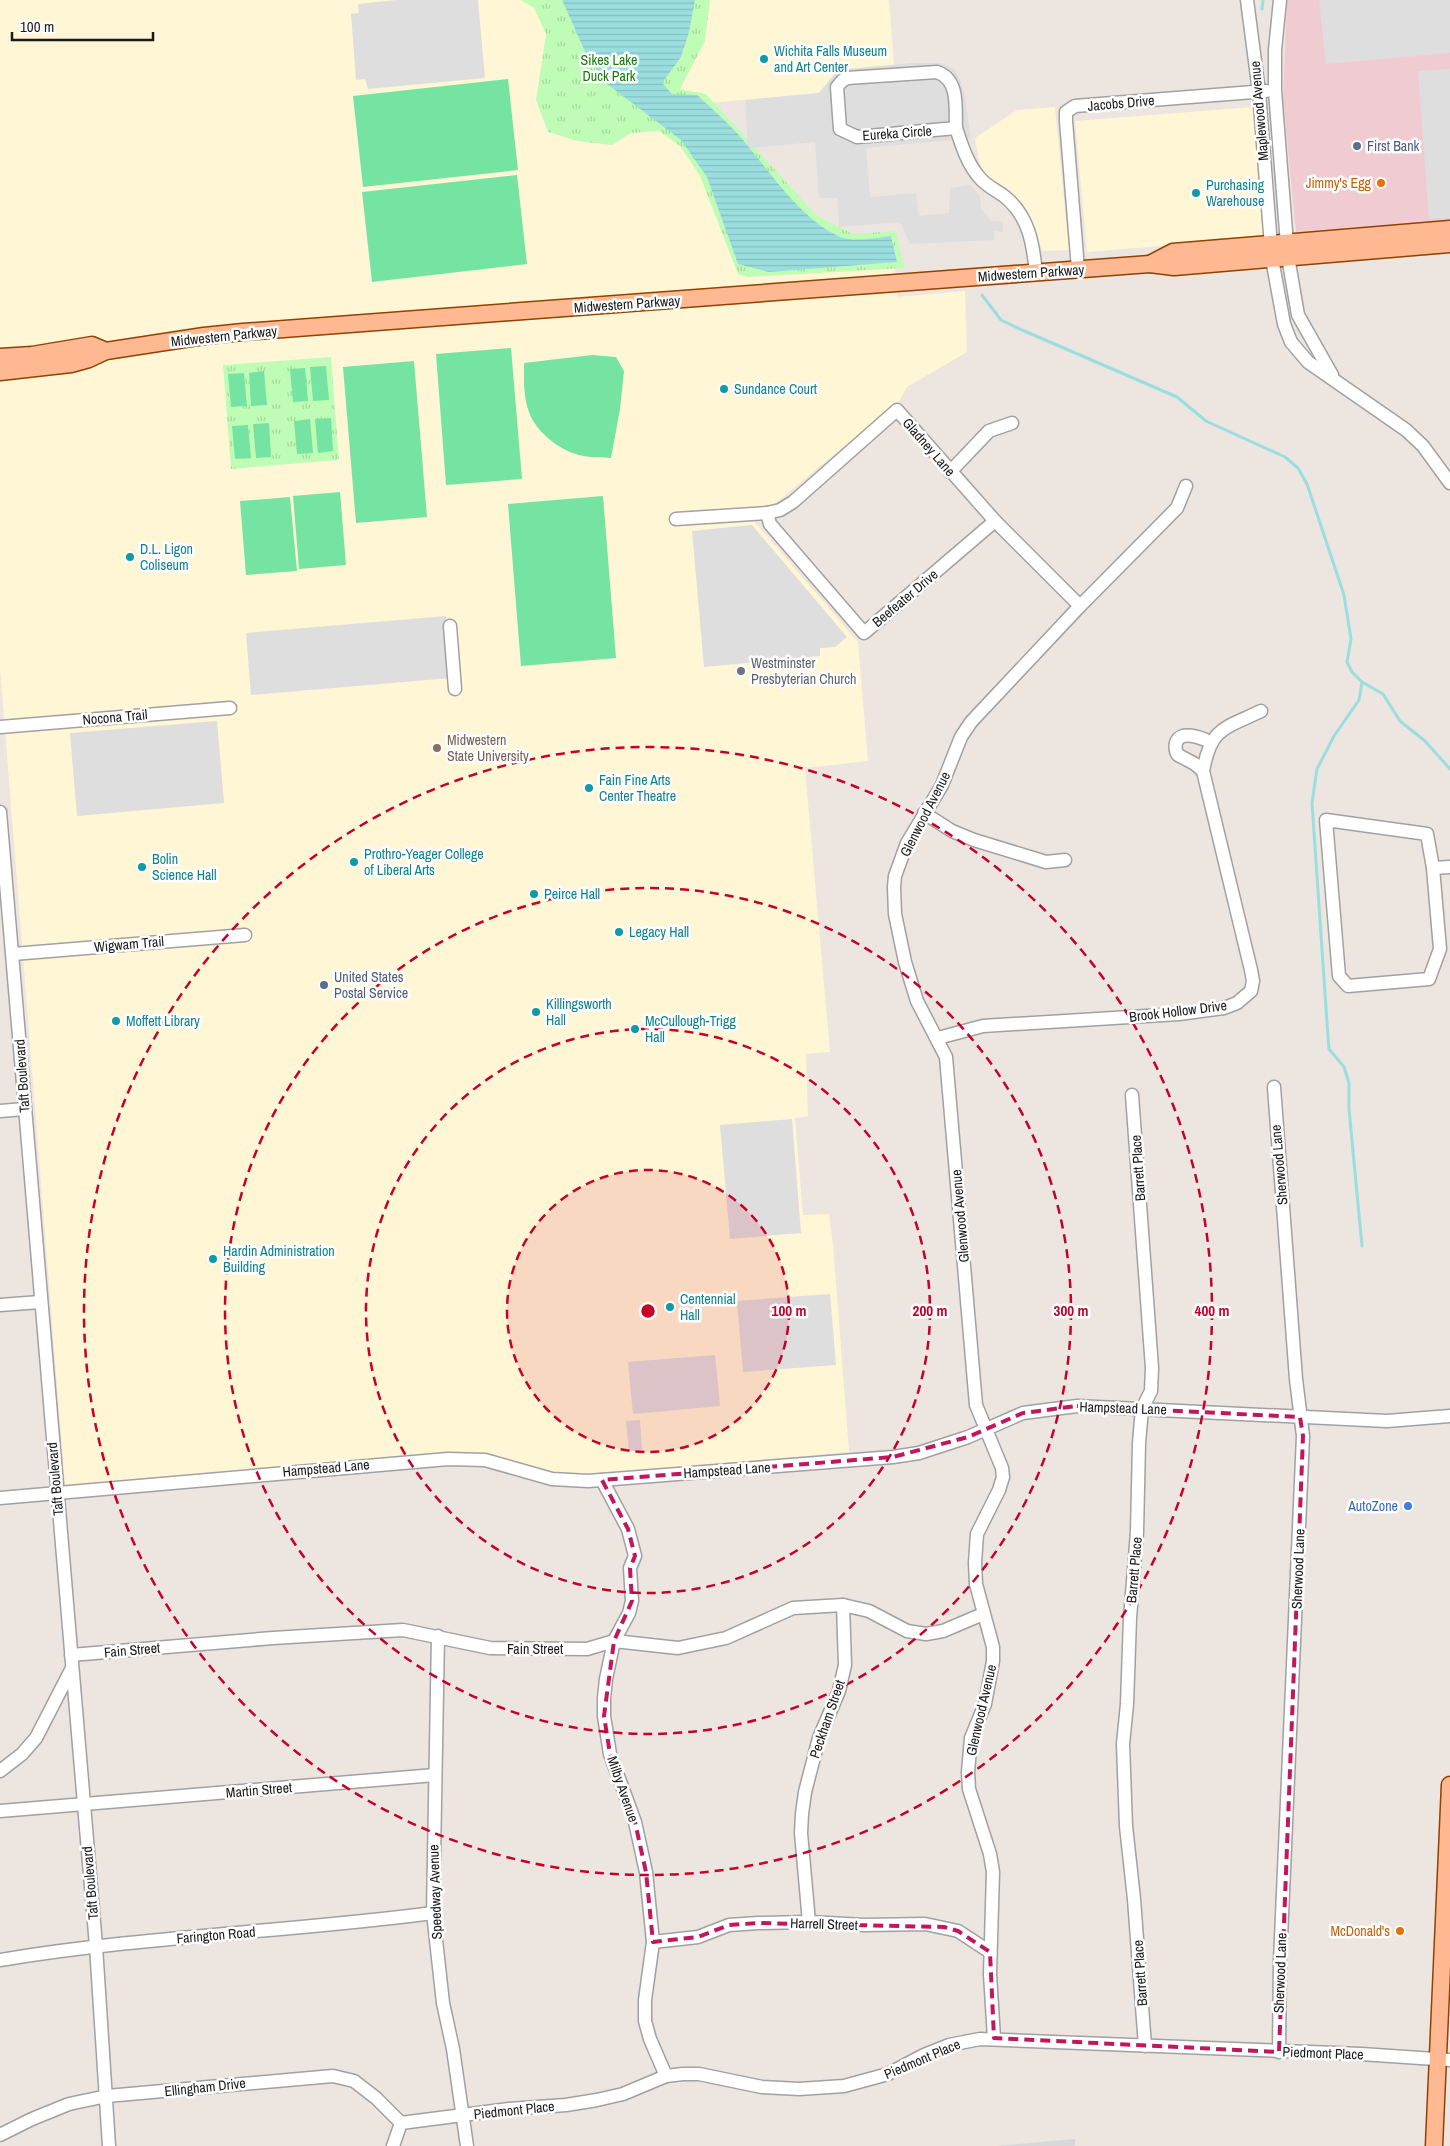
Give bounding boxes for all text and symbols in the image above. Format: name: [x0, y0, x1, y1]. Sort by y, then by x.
scale bar: [12, 10, 154, 42]
text: 100 m: [20, 16, 54, 37]
place label: Wichita Falls Museum and Art Center: [774, 42, 887, 76]
park label: Sikes Lake Duck Park: [581, 51, 637, 85]
marker: Wichita Falls Museum and Art Center: [758, 53, 770, 65]
street label: Maplewood Avenue: [1246, 60, 1272, 162]
street label: Jacobs Drive: [1087, 91, 1155, 115]
street label: Eureka Circle: [862, 122, 932, 144]
place label: First Bank: [1367, 137, 1420, 155]
marker: First Bank: [1351, 140, 1363, 152]
place label: Jimmy's Egg: [1306, 174, 1372, 192]
place label: Purchasing Warehouse: [1206, 176, 1265, 210]
marker: Jimmy's Egg: [1375, 177, 1387, 189]
marker: Purchasing Warehouse: [1190, 187, 1202, 199]
street label: Midwestern Parkway: [977, 260, 1085, 286]
street label: Midwestern Parkway: [573, 291, 681, 317]
street label: Midwestern Parkway: [170, 321, 278, 351]
place label: Sundance Court: [734, 380, 817, 398]
marker: Sundance Court: [718, 383, 730, 395]
street label: Gladney Lane: [899, 414, 959, 480]
place label: D.L. Ligon Coliseum: [140, 540, 193, 574]
marker: D.L. Ligon Coliseum: [124, 551, 136, 563]
street label: Beefeater Drive: [868, 565, 942, 631]
place label: Westminster Presbyterian Church: [751, 654, 856, 688]
marker: Westminster Presbyterian Church: [735, 665, 747, 677]
street label: Nocona Trail: [82, 705, 148, 729]
place label: Midwestern State University: [447, 731, 529, 765]
marker: Midwestern State University: [431, 742, 443, 754]
street label: Glenwood Avenue: [896, 768, 954, 860]
place label: Fain Fine Arts Center Theatre: [599, 771, 676, 805]
marker: Fain Fine Arts Center Theatre: [583, 782, 595, 794]
place label: Prothro-Yeager College of Liberal Arts: [364, 845, 484, 879]
place label: Bolin Science Hall: [152, 850, 216, 884]
marker: Prothro-Yeager College of Liberal Arts: [348, 856, 360, 868]
marker: Bolin Science Hall: [136, 861, 148, 873]
place label: Peirce Hall: [544, 885, 600, 903]
marker: Peirce Hall: [528, 888, 540, 900]
place label: Legacy Hall: [629, 923, 689, 941]
marker: Legacy Hall: [613, 926, 625, 938]
street label: Wigwam Trail: [93, 932, 165, 956]
place label: United States Postal Service: [334, 968, 408, 1002]
marker: United States Postal Service: [318, 979, 330, 991]
place label: Killingsworth Hall: [546, 995, 612, 1029]
street label: Brook Hollow Drive: [1128, 996, 1228, 1026]
marker: Killingsworth Hall: [530, 1006, 542, 1018]
place label: Moffett Library: [126, 1012, 200, 1030]
place label: McCullough-Trigg Hall: [645, 1012, 736, 1046]
marker: Moffett Library: [110, 1015, 122, 1027]
marker: McCullough-Trigg Hall: [629, 1023, 641, 1035]
street label: Taft Boulevard: [10, 1039, 34, 1113]
street label: Sherwood Lane: [1267, 1124, 1291, 1206]
street label: Barrett Place: [1127, 1134, 1149, 1202]
street label: Glenwood Avenue: [947, 1169, 973, 1263]
place label: Hardin Administration Building: [223, 1242, 335, 1276]
marker: Hardin Administration Building: [207, 1253, 219, 1265]
place label: Centennial Hall: [680, 1290, 736, 1324]
text: 100 m: [772, 1300, 806, 1321]
text: 200 m: [913, 1300, 947, 1321]
text: 300 m: [1054, 1300, 1088, 1321]
text: 400 m: [1195, 1300, 1229, 1321]
marker: Centennial Hall: [664, 1301, 676, 1313]
centre of rings: [639, 1302, 657, 1320]
street label: Hampstead Lane: [1079, 1397, 1167, 1419]
street label: Taft Boulevard: [43, 1442, 67, 1516]
street label: Hampstead Lane: [282, 1455, 370, 1481]
street label: Hampstead Lane: [683, 1458, 771, 1482]
place label: AutoZone: [1347, 1497, 1398, 1515]
marker: AutoZone: [1402, 1500, 1414, 1512]
street label: Sherwood Lane: [1288, 1528, 1308, 1610]
street label: Barrett Place: [1122, 1536, 1146, 1604]
street label: Fain Street: [103, 1639, 161, 1661]
street label: Fain Street: [507, 1640, 563, 1658]
street label: Glenwood Avenue: [962, 1663, 1000, 1757]
street label: Peckham Street: [805, 1677, 849, 1761]
street label: Milby Avenue: [603, 1754, 643, 1824]
street label: Martin Street: [225, 1778, 293, 1802]
street label: Speedway Avenue: [424, 1844, 446, 1940]
street label: Taft Boulevard: [78, 1846, 102, 1920]
street label: Harrell Street: [790, 1914, 858, 1934]
place label: McDonald's: [1330, 1922, 1390, 1940]
street label: Farington Road: [176, 1923, 256, 1947]
marker: McDonald's: [1394, 1925, 1406, 1937]
street label: Sherwood Lane: [1270, 1932, 1290, 2014]
street label: Barrett Place: [1129, 1939, 1151, 2007]
street label: Piedmont Place: [881, 2035, 963, 2083]
street label: Piedmont Place: [1282, 2043, 1364, 2063]
street label: Ellingham Drive: [163, 2074, 247, 2100]
street label: Piedmont Place: [473, 2097, 555, 2123]

